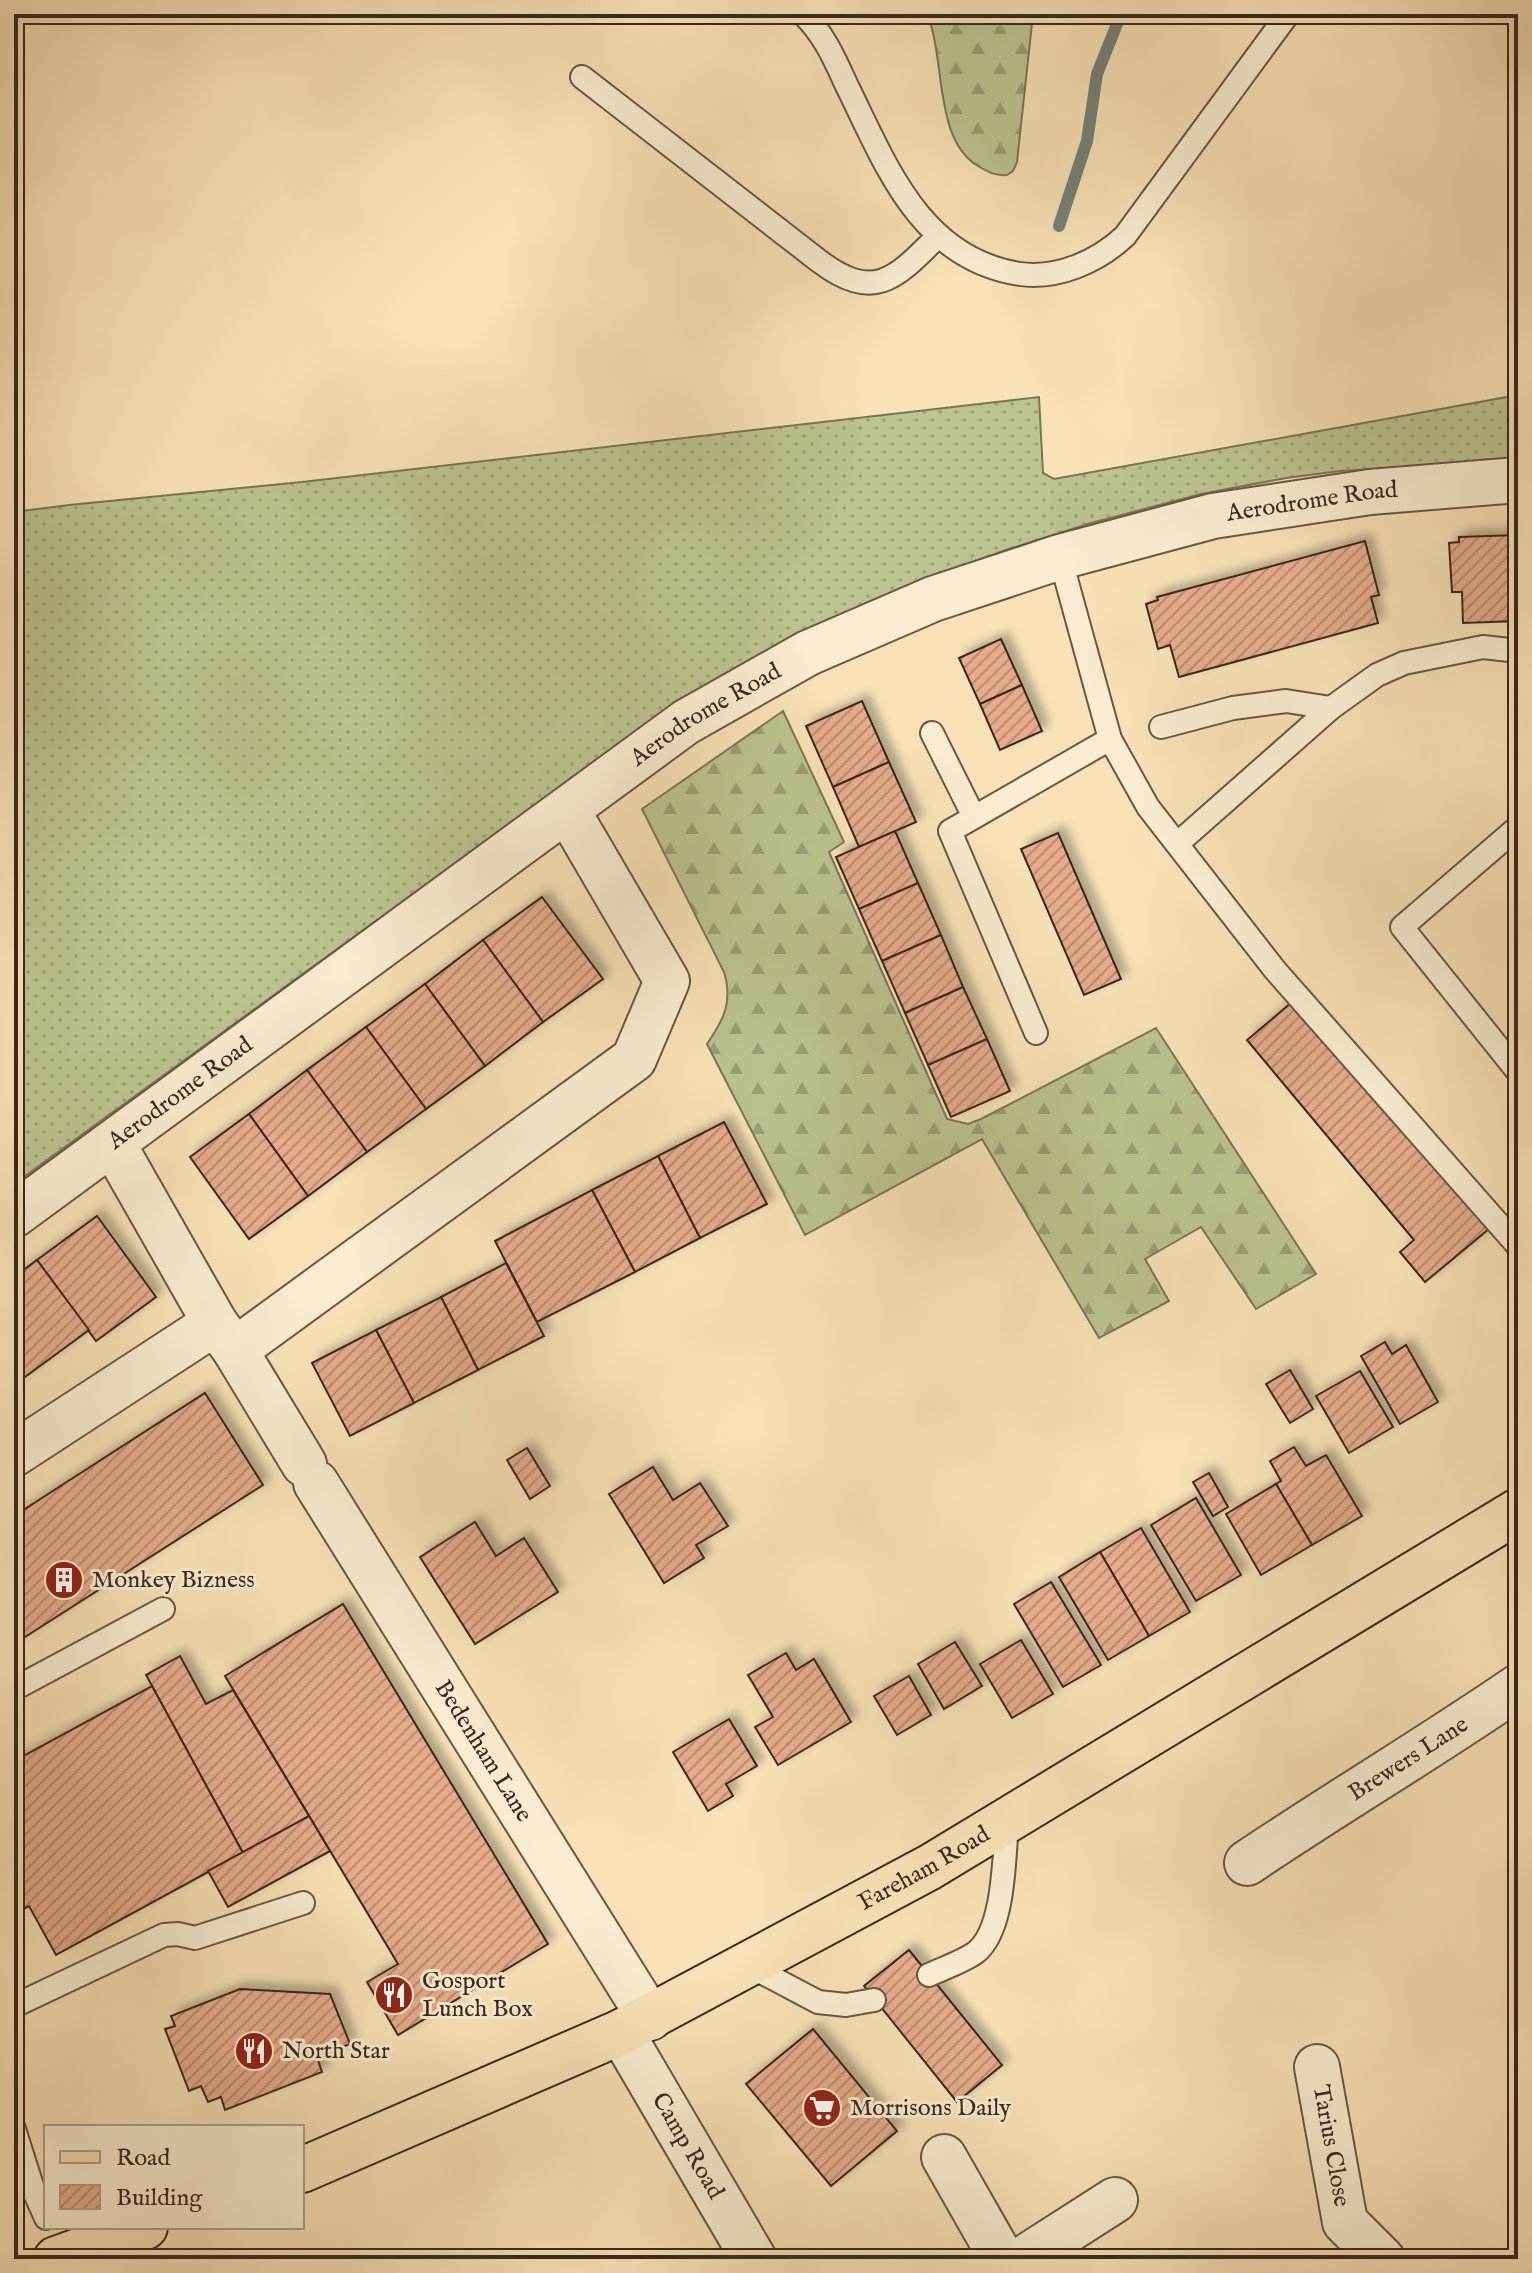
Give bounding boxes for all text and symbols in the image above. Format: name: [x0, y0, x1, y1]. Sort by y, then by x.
street label: Aerodrome Road: [1223, 474, 1399, 529]
street label: Aerodrome Road: [623, 656, 787, 774]
street label: Aerodrome Road: [101, 1030, 259, 1157]
building icon: Monkey Bizness: [43, 1559, 85, 1601]
place label: Monkey Bizness: [92, 1565, 255, 1596]
street label: Bedenham Lane: [427, 1674, 539, 1828]
street label: Brewers Lane: [1343, 1709, 1474, 1809]
street label: Fareham Road: [853, 1819, 996, 1918]
place label: Gosport Lunch Box: [422, 1966, 533, 2025]
restaurant icon: Gosport Lunch Box: [373, 1974, 415, 2016]
restaurant icon: North Star: [233, 2030, 275, 2072]
place label: North Star: [282, 2036, 390, 2067]
street label: Tarius Close: [1305, 2082, 1357, 2209]
street label: Camp Road: [644, 2087, 731, 2205]
supermarket icon: Morrisons Daily: [801, 2087, 843, 2129]
place label: Morrisons Daily: [850, 2093, 1011, 2124]
legend: [44, 2125, 304, 2229]
text: Road: [116, 2143, 170, 2174]
text: Building: [116, 2183, 203, 2214]

